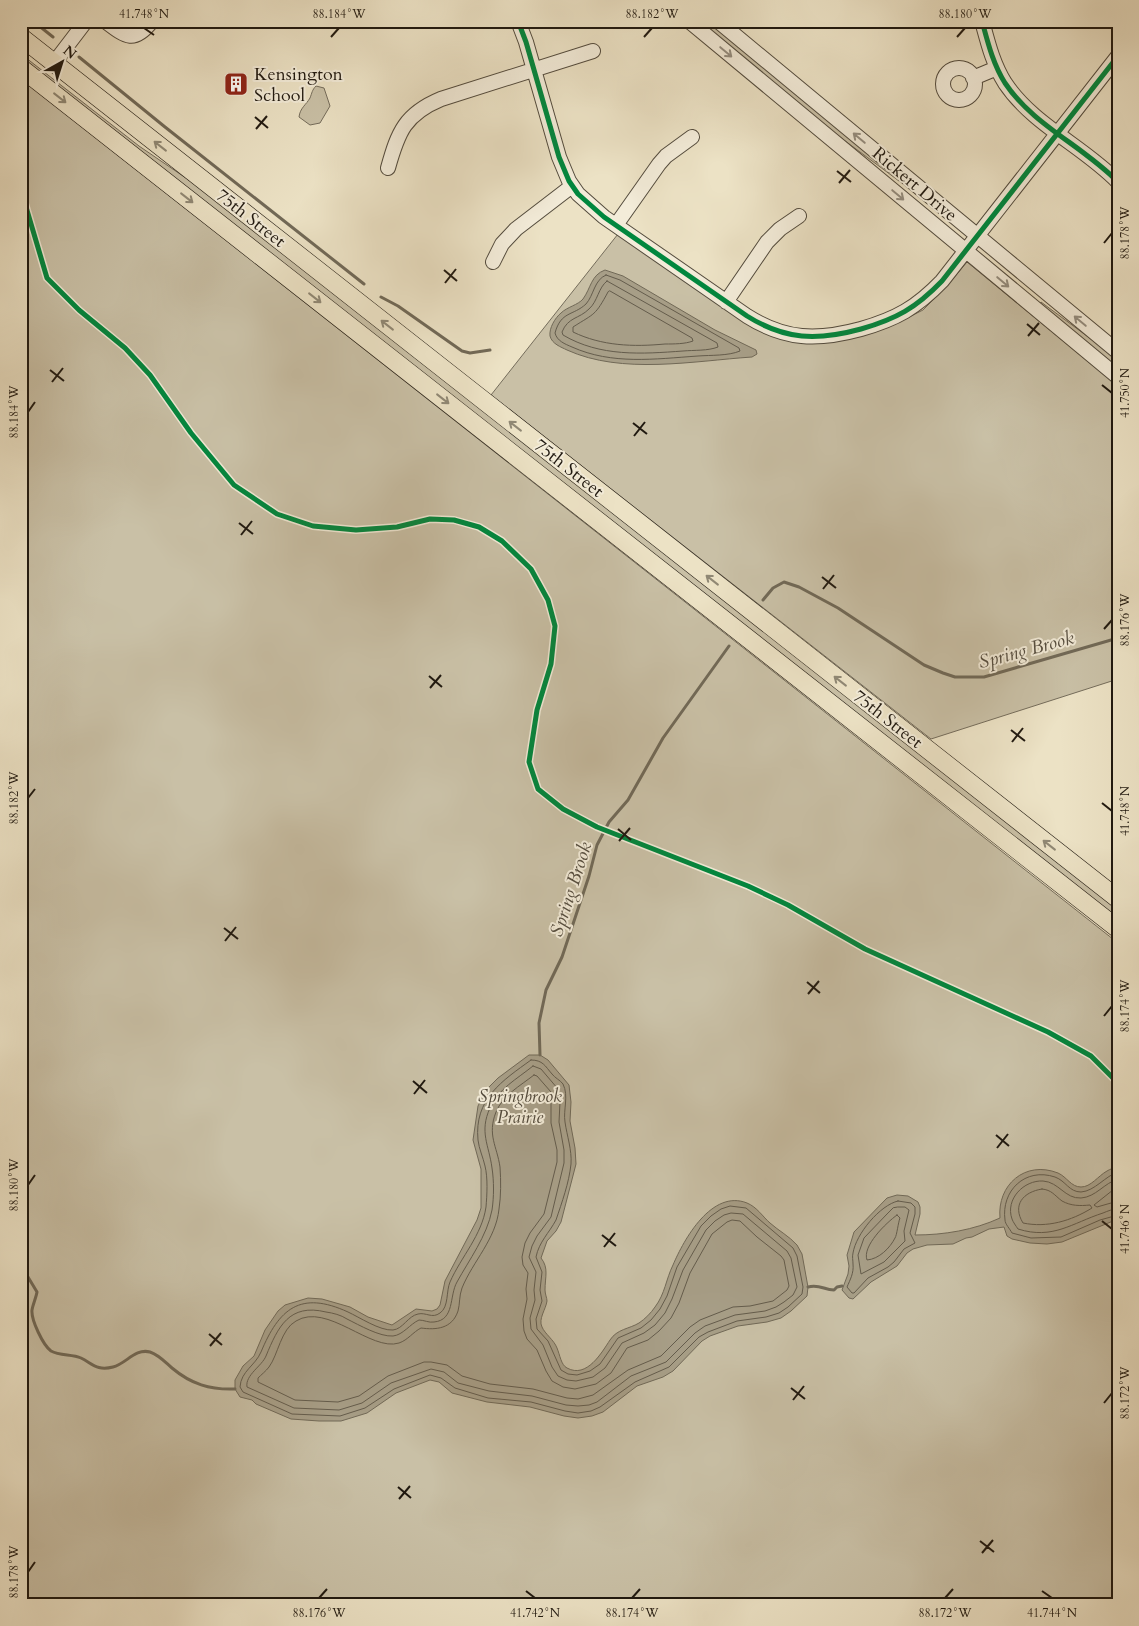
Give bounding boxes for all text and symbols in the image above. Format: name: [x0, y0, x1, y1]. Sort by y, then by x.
text: 41.748°N: [119, 6, 170, 22]
text: 88.184°W: [312, 6, 366, 22]
text: 88.182°W: [625, 6, 679, 22]
text: 88.180°W: [938, 6, 992, 22]
north arrow: [38, 38, 88, 88]
text: N: [59, 41, 81, 63]
one-way arrow: [719, 47, 732, 58]
place label: Kensington School: [254, 62, 344, 108]
building icon: Kensington School: [223, 71, 249, 97]
one-way arrow: [53, 92, 66, 103]
one-way arrow: [852, 132, 865, 143]
one-way arrow: [154, 141, 167, 152]
street label: Rickert Drive: [867, 141, 963, 227]
street label: 75th Street: [211, 183, 291, 254]
one-way arrow: [891, 189, 904, 200]
one-way arrow: [181, 193, 194, 204]
text: 88.178°W: [1117, 206, 1133, 260]
one-way arrow: [996, 276, 1009, 287]
one-way arrow: [308, 293, 321, 304]
one-way arrow: [1074, 315, 1087, 326]
one-way arrow: [381, 320, 394, 331]
text: 41.750°N: [1117, 367, 1133, 418]
text: 88.184°W: [6, 385, 22, 439]
one-way arrow: [436, 393, 449, 404]
one-way arrow: [509, 420, 522, 431]
street label: 75th Street: [529, 433, 609, 504]
one-way arrow: [706, 575, 719, 586]
text: 88.176°W: [1117, 593, 1133, 647]
water label: Spring Brook: [976, 625, 1077, 675]
one-way arrow: [833, 675, 846, 686]
street label: 75th Street: [848, 684, 928, 755]
text: 88.182°W: [6, 771, 22, 825]
text: 41.748°N: [1117, 785, 1133, 836]
water label: Spring Brook: [543, 838, 599, 940]
one-way arrow: [1042, 840, 1056, 850]
text: 88.174°W: [1117, 979, 1133, 1033]
park label: Springbrook Prairie: [478, 1084, 562, 1130]
text: 88.180°W: [6, 1158, 22, 1212]
text: 41.746°N: [1117, 1203, 1133, 1254]
text: 88.172°W: [1117, 1366, 1133, 1420]
text: 88.178°W: [6, 1545, 22, 1599]
text: 88.176°W: [292, 1605, 346, 1621]
text: 41.742°N: [510, 1605, 561, 1621]
text: 88.174°W: [605, 1605, 659, 1621]
text: 88.172°W: [918, 1605, 972, 1621]
text: 41.744°N: [1027, 1605, 1078, 1621]

